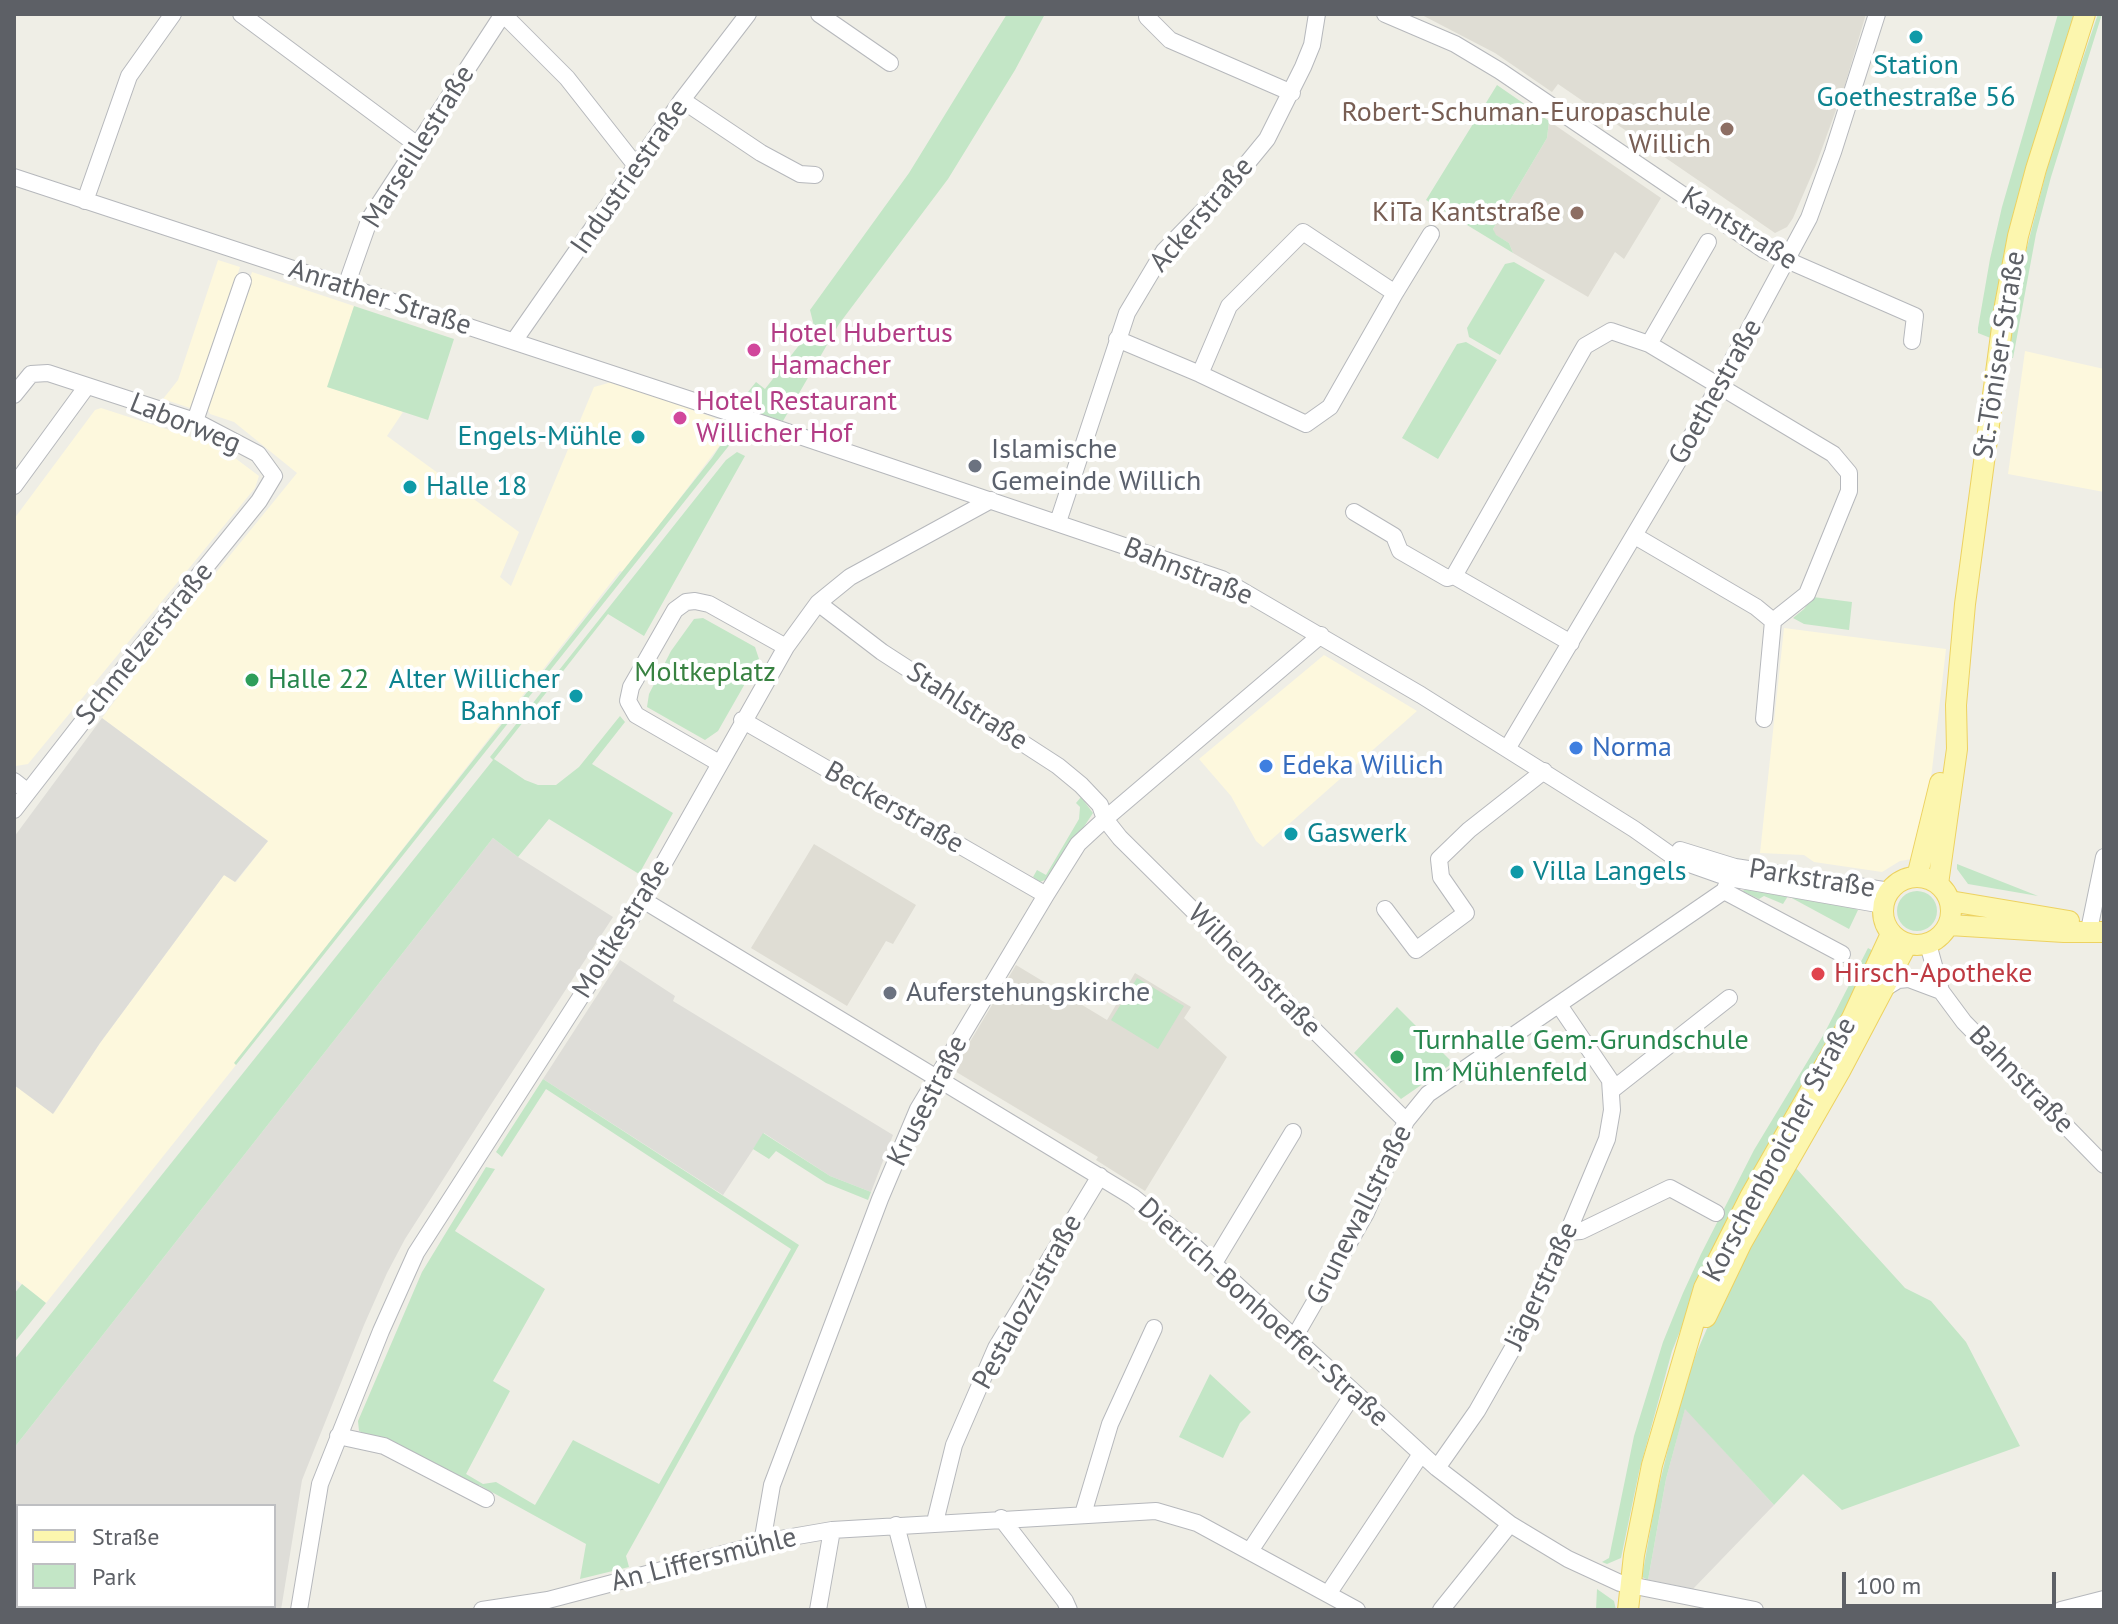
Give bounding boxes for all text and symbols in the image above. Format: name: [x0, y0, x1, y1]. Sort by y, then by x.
marker: Station Goethestraße 56: [1907, 28, 1925, 46]
place label: Station Goethestraße 56: [1817, 49, 2015, 115]
street label: Marseillestraße: [356, 60, 482, 234]
street label: Industriestraße: [564, 93, 696, 261]
place label: Robert-Schuman-Europaschule Willich: [1341, 96, 1711, 162]
marker: Robert-Schuman-Europaschule Willich: [1718, 120, 1736, 138]
street label: Ackerstraße: [1143, 151, 1261, 279]
street label: Kantstraße: [1675, 180, 1803, 278]
place label: KiTa Kantstraße: [1372, 196, 1561, 230]
marker: KiTa Kantstraße: [1568, 204, 1586, 222]
street label: St.-Töniser-Straße: [1967, 249, 2033, 461]
street label: Anrather Straße: [285, 253, 475, 343]
street label: Goethestraße: [1662, 313, 1770, 471]
place label: Hotel Hubertus Hamacher: [770, 317, 953, 383]
marker: Hotel Hubertus Hamacher: [745, 341, 763, 359]
place label: Hotel Restaurant Willicher Hof: [696, 385, 897, 451]
street label: Laborweg: [125, 387, 245, 461]
marker: Hotel Restaurant Willicher Hof: [671, 409, 689, 427]
place label: Engels-Mühle: [457, 420, 622, 454]
marker: Engels-Mühle: [629, 428, 647, 446]
place label: Islamische Gemeinde Willich: [991, 433, 1201, 499]
marker: Islamische Gemeinde Willich: [966, 457, 984, 475]
place label: Halle 18: [426, 470, 527, 504]
marker: Halle 18: [401, 478, 419, 496]
street label: Bahnstraße: [1118, 531, 1258, 613]
street label: Schmelzerstraße: [69, 556, 221, 732]
park label: Moltkeplatz: [634, 656, 776, 690]
street label: Stahlstraße: [900, 656, 1034, 758]
place label: Halle 22: [268, 663, 369, 697]
place label: Alter Willicher Bahnhof: [389, 663, 560, 729]
marker: Halle 22: [243, 671, 261, 689]
marker: Alter Willicher Bahnhof: [567, 687, 585, 705]
place label: Norma: [1592, 731, 1672, 765]
marker: Norma: [1567, 739, 1585, 757]
place label: Edeka Willich: [1282, 749, 1444, 783]
street label: Beckerstraße: [818, 755, 970, 861]
marker: Edeka Willich: [1257, 757, 1275, 775]
place label: Gaswerk: [1307, 817, 1407, 851]
marker: Gaswerk: [1282, 825, 1300, 843]
street label: Parkstraße: [1747, 852, 1877, 906]
street label: Moltkestraße: [566, 853, 678, 1005]
place label: Villa Langels: [1533, 855, 1686, 889]
marker: Villa Langels: [1508, 863, 1526, 881]
street label: Wilhelmstraße: [1180, 897, 1328, 1045]
place label: Hirsch-Apotheke: [1834, 957, 2033, 991]
marker: Hirsch-Apotheke: [1809, 965, 1827, 983]
place label: Auferstehungskirche: [906, 976, 1150, 1010]
marker: Auferstehungskirche: [881, 984, 899, 1002]
street label: Korschenbroicher Straße: [1696, 1012, 1864, 1288]
street label: Bahnstraße: [1962, 1019, 2080, 1141]
place label: Turnhalle Gem.-Grundschule Im Mühlenfeld: [1413, 1024, 1749, 1090]
street label: Krusestraße: [881, 1030, 975, 1172]
marker: Turnhalle Gem.-Grundschule Im Mühlenfeld: [1388, 1048, 1406, 1066]
street label: Grunewallstraße: [1300, 1119, 1420, 1311]
street label: Dietrich-Bonhoeffer-Straße: [1131, 1192, 1395, 1434]
street label: Pestalozzistraße: [966, 1209, 1090, 1395]
street label: Jägerstraße: [1498, 1217, 1586, 1355]
legend: [16, 1504, 276, 1608]
text: Straße: [92, 1521, 159, 1552]
street label: An Liffersmühle: [608, 1521, 800, 1599]
scale bar: [1846, 1556, 2060, 1606]
text: Park: [92, 1561, 136, 1592]
text: 100 m: [1856, 1570, 1921, 1601]

